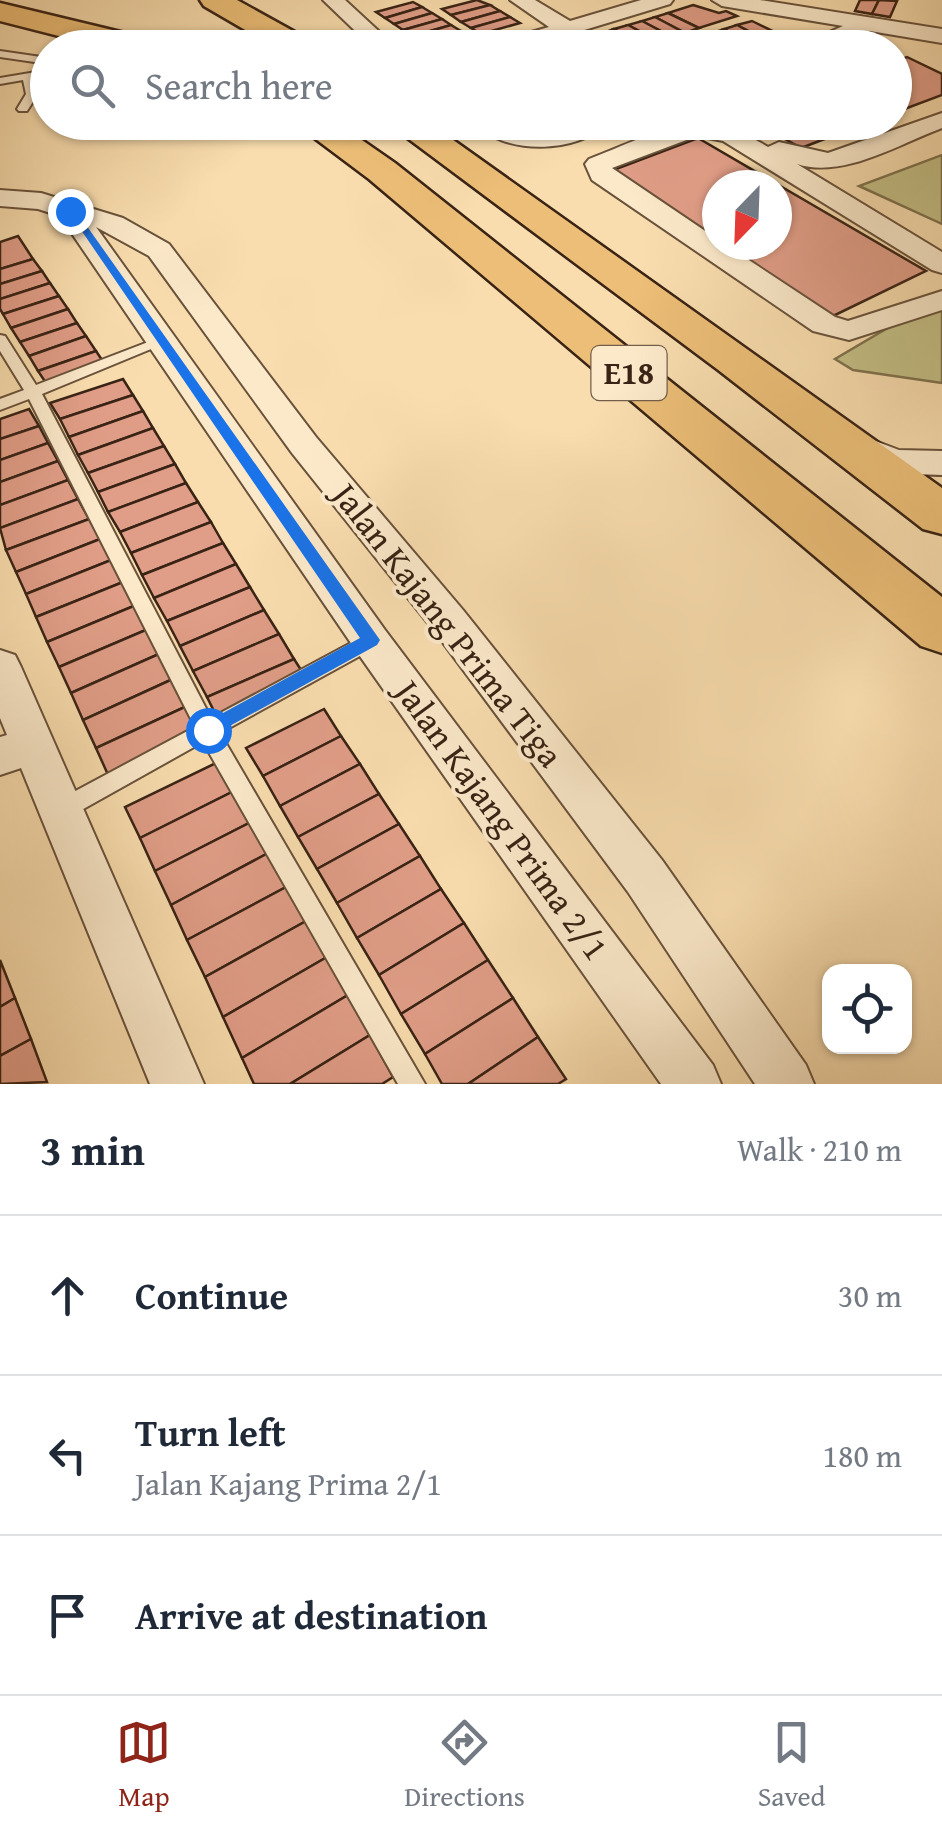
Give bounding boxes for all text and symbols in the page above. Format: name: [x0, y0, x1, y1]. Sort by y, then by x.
search box: [30, 30, 912, 140]
text: Search here: [145, 57, 333, 113]
icon: search: [65, 58, 120, 113]
north arrow: [702, 170, 792, 260]
route end: [48, 189, 94, 235]
road number: E18: [592, 346, 666, 400]
street label: Jalan Kajang Prima Tiga: [319, 468, 576, 778]
street label: Jalan Kajang Prima 2/1: [381, 666, 622, 970]
route start: [186, 708, 232, 754]
map controls: [822, 964, 912, 1054]
button: locate: [822, 964, 912, 1054]
text: 3 min: [40, 1119, 145, 1180]
text: Walk · 210 m: [737, 1126, 902, 1173]
text: Continue: [135, 1267, 288, 1323]
icon: ahead: [40, 1268, 95, 1323]
text: 30 m: [838, 1272, 902, 1319]
text: Turn left: [135, 1404, 286, 1460]
icon: left: [40, 1428, 95, 1483]
text: 180 m: [823, 1432, 902, 1479]
text: Jalan Kajang Prima 2/1: [135, 1460, 442, 1507]
text: Arrive at destination: [135, 1587, 488, 1643]
icon: arrive: [40, 1588, 95, 1643]
tab: Map: [116, 1715, 171, 1816]
tab: Directions: [404, 1715, 525, 1816]
tab: Saved: [758, 1715, 826, 1816]

